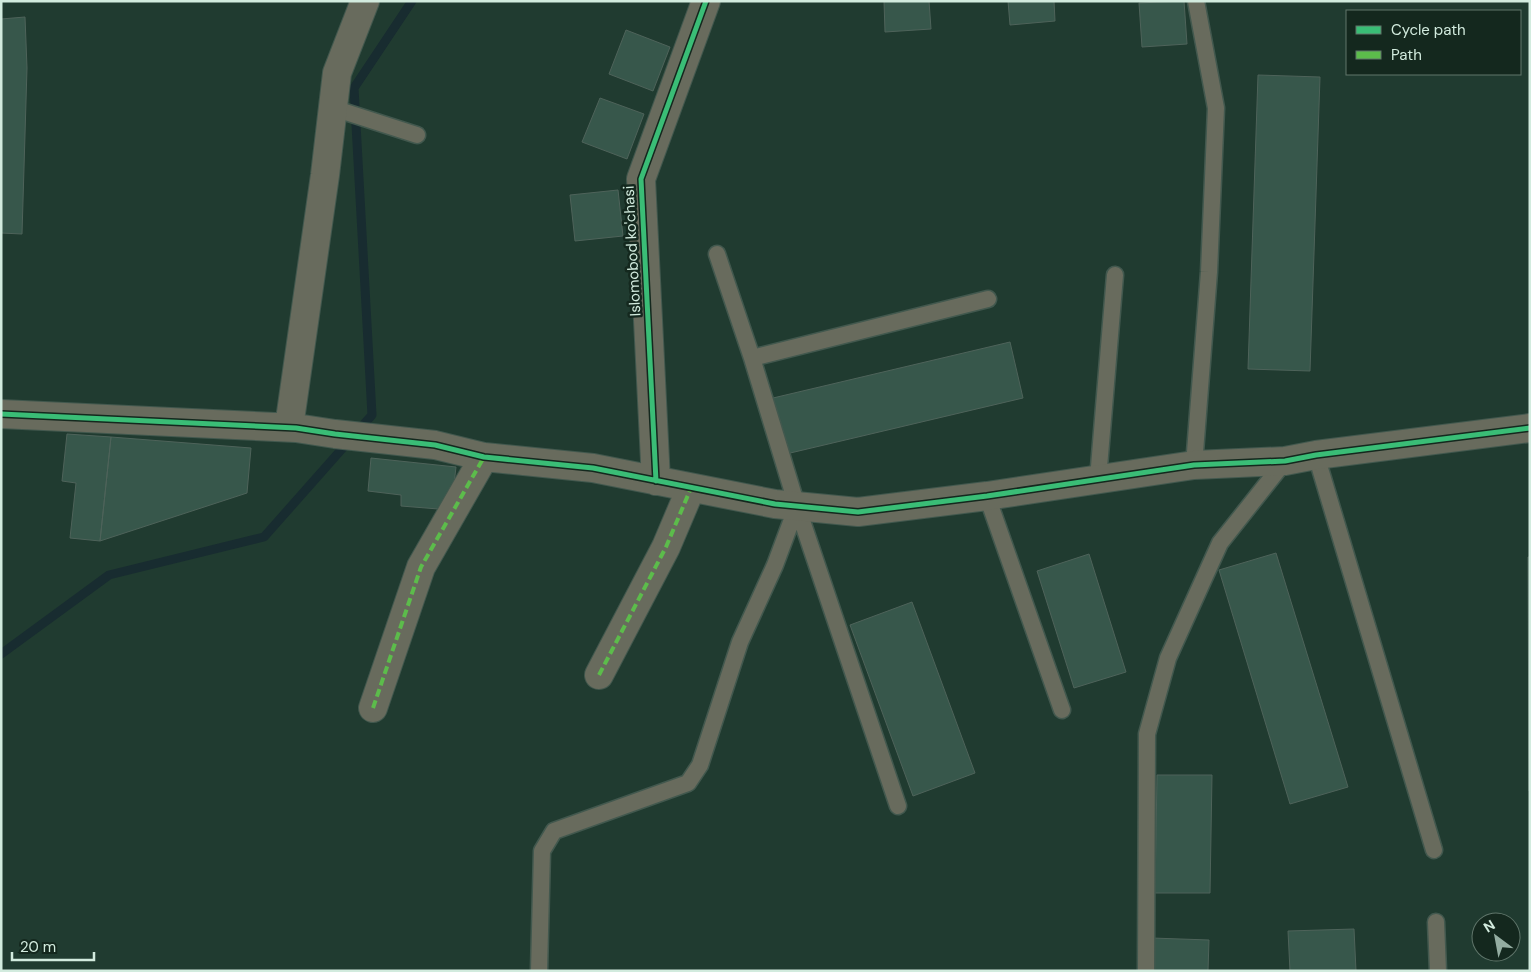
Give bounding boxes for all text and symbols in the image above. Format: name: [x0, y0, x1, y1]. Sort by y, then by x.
legend: [1346, 10, 1521, 75]
text: Cycle path: [1391, 20, 1466, 40]
text: Path: [1391, 45, 1422, 65]
street label: Islomobod ko'chasi: [619, 185, 645, 317]
north arrow: [1471, 912, 1521, 962]
text: N: [1480, 916, 1498, 936]
scale bar: [12, 930, 95, 962]
text: 20 m: [20, 937, 56, 957]

